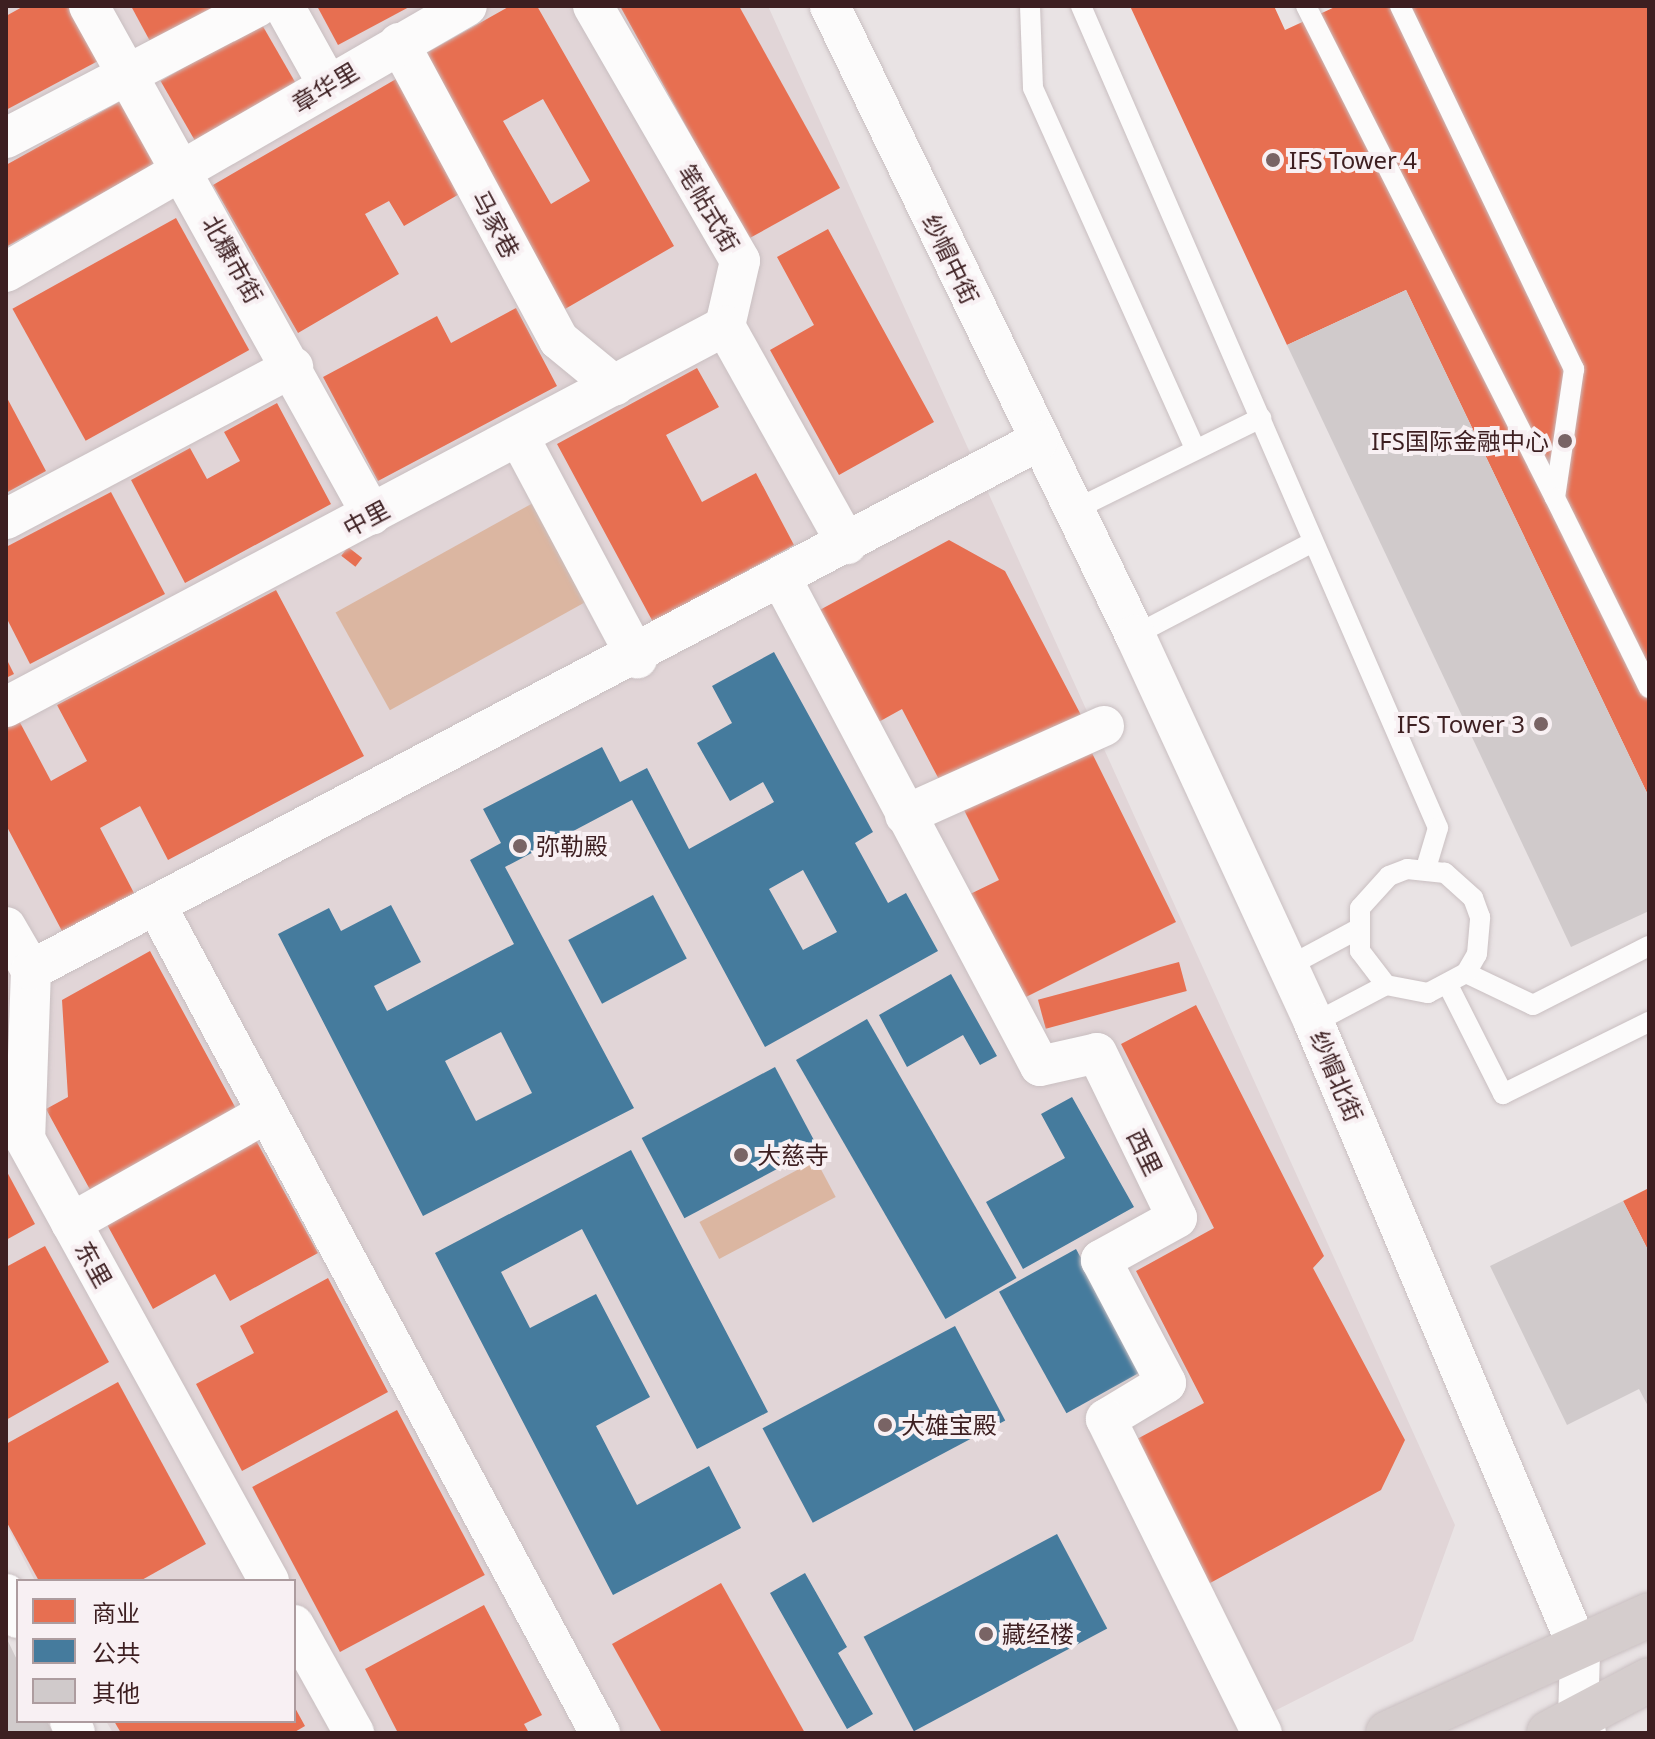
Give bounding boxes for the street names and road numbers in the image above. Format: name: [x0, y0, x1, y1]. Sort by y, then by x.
street label: 章华里: [287, 56, 363, 118]
street label: 笔帖式街: [673, 159, 745, 257]
street label: 马家巷: [466, 185, 526, 263]
street label: 北糠市街: [197, 210, 269, 308]
street label: 纱帽中街: [917, 210, 985, 308]
street label: 中里: [338, 494, 394, 542]
street label: 纱帽北街: [1305, 1026, 1369, 1126]
street label: 西里: [1122, 1124, 1168, 1180]
street label: 东里: [70, 1236, 118, 1292]

